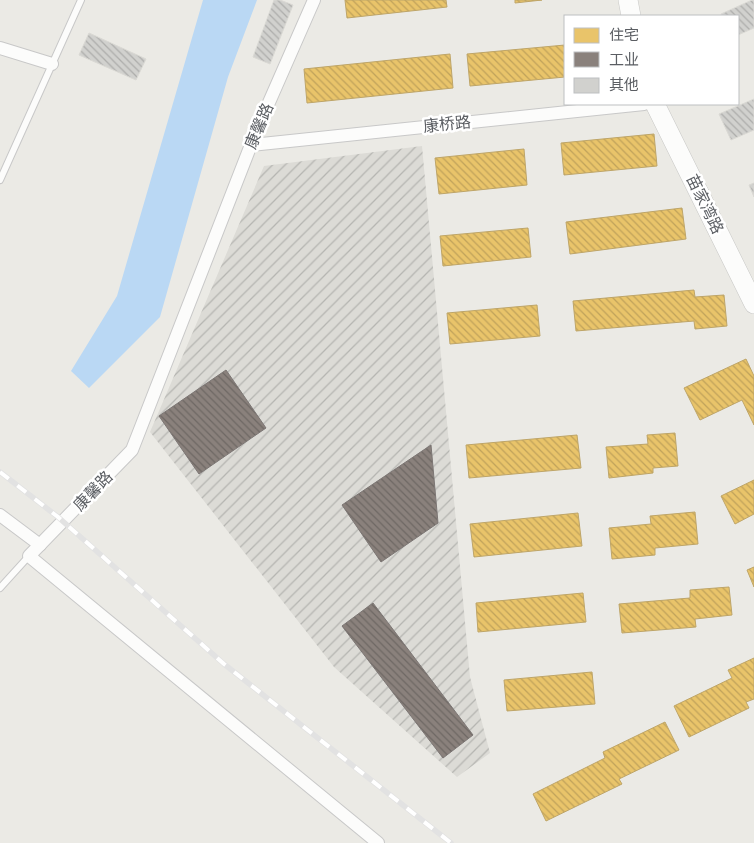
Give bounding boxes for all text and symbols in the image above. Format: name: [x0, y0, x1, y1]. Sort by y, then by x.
legend: [564, 15, 739, 105]
text: 住宅: [609, 26, 639, 44]
text: 工业: [609, 51, 639, 69]
text: 其他: [609, 76, 639, 94]
street label: 康馨路: [241, 100, 277, 152]
street label: 康桥路: [422, 112, 472, 136]
street label: 苗家湾路: [682, 171, 728, 237]
street label: 康馨路: [69, 467, 117, 515]

